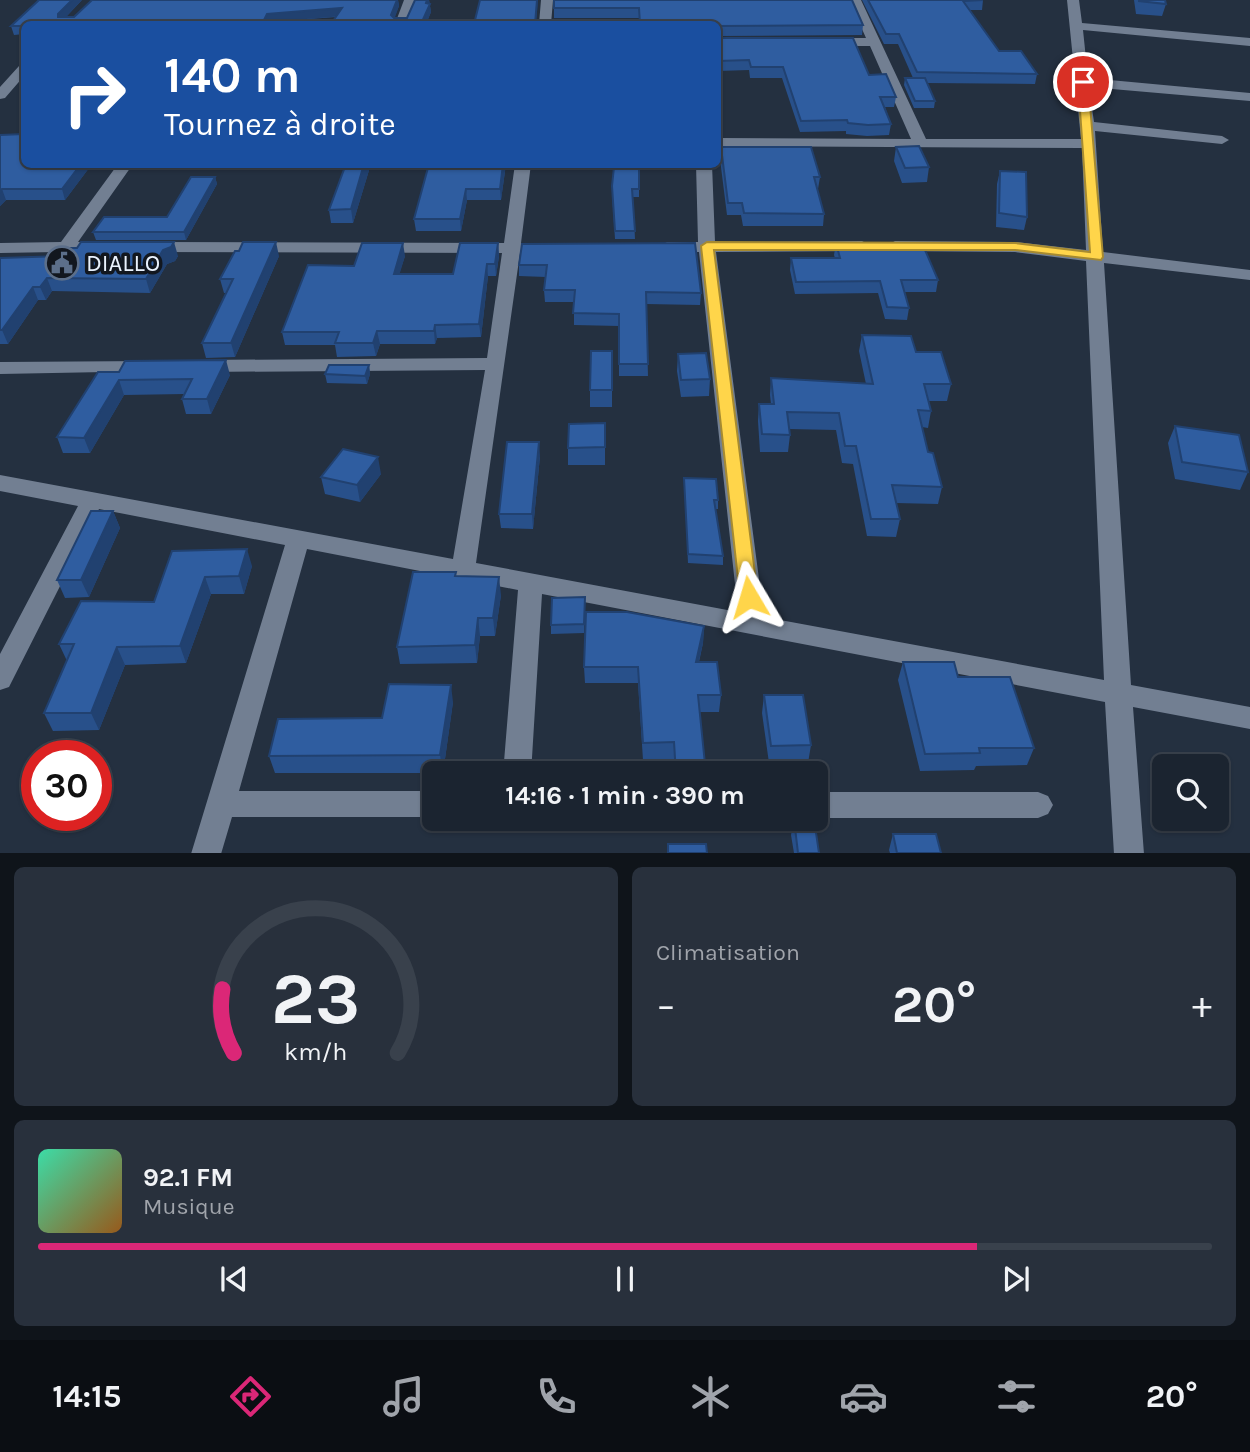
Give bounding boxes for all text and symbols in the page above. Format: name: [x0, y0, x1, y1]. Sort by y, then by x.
text: 140 m: [164, 47, 301, 104]
icon: right: [49, 49, 140, 140]
pin: [1053, 52, 1113, 112]
icon: arrive: [1064, 63, 1102, 101]
text: Tournez à droite: [164, 106, 396, 143]
public building icon: DIALLO: [43, 244, 81, 282]
place label: DIALLO: [86, 249, 160, 277]
position arrow: [712, 560, 786, 634]
speed limit sign: 30: [21, 740, 112, 831]
map controls: [1152, 754, 1229, 831]
button: search: [1152, 754, 1229, 831]
text: 14:16 · 1 min · 390 m: [505, 780, 745, 811]
text: Climatisation: [656, 939, 800, 966]
text: 23: [271, 956, 361, 1041]
text: 20°: [892, 974, 976, 1035]
text: −: [656, 983, 676, 1028]
text: +: [1192, 983, 1212, 1028]
text: km/h: [284, 1036, 348, 1065]
text: 92.1 FM: [143, 1162, 233, 1193]
text: Musique: [143, 1193, 235, 1220]
icon: previous: [215, 1260, 253, 1298]
icon: pause: [606, 1260, 644, 1298]
icon: next: [997, 1260, 1035, 1298]
icon: directions: [226, 1372, 275, 1421]
icon: music: [379, 1372, 428, 1421]
icon: phone: [532, 1372, 581, 1421]
icon: climate: [686, 1372, 735, 1421]
icon: car: [839, 1372, 888, 1421]
icon: filters: [992, 1372, 1041, 1421]
text: 14:15: [52, 1378, 121, 1415]
text: 20°: [1146, 1378, 1198, 1415]

